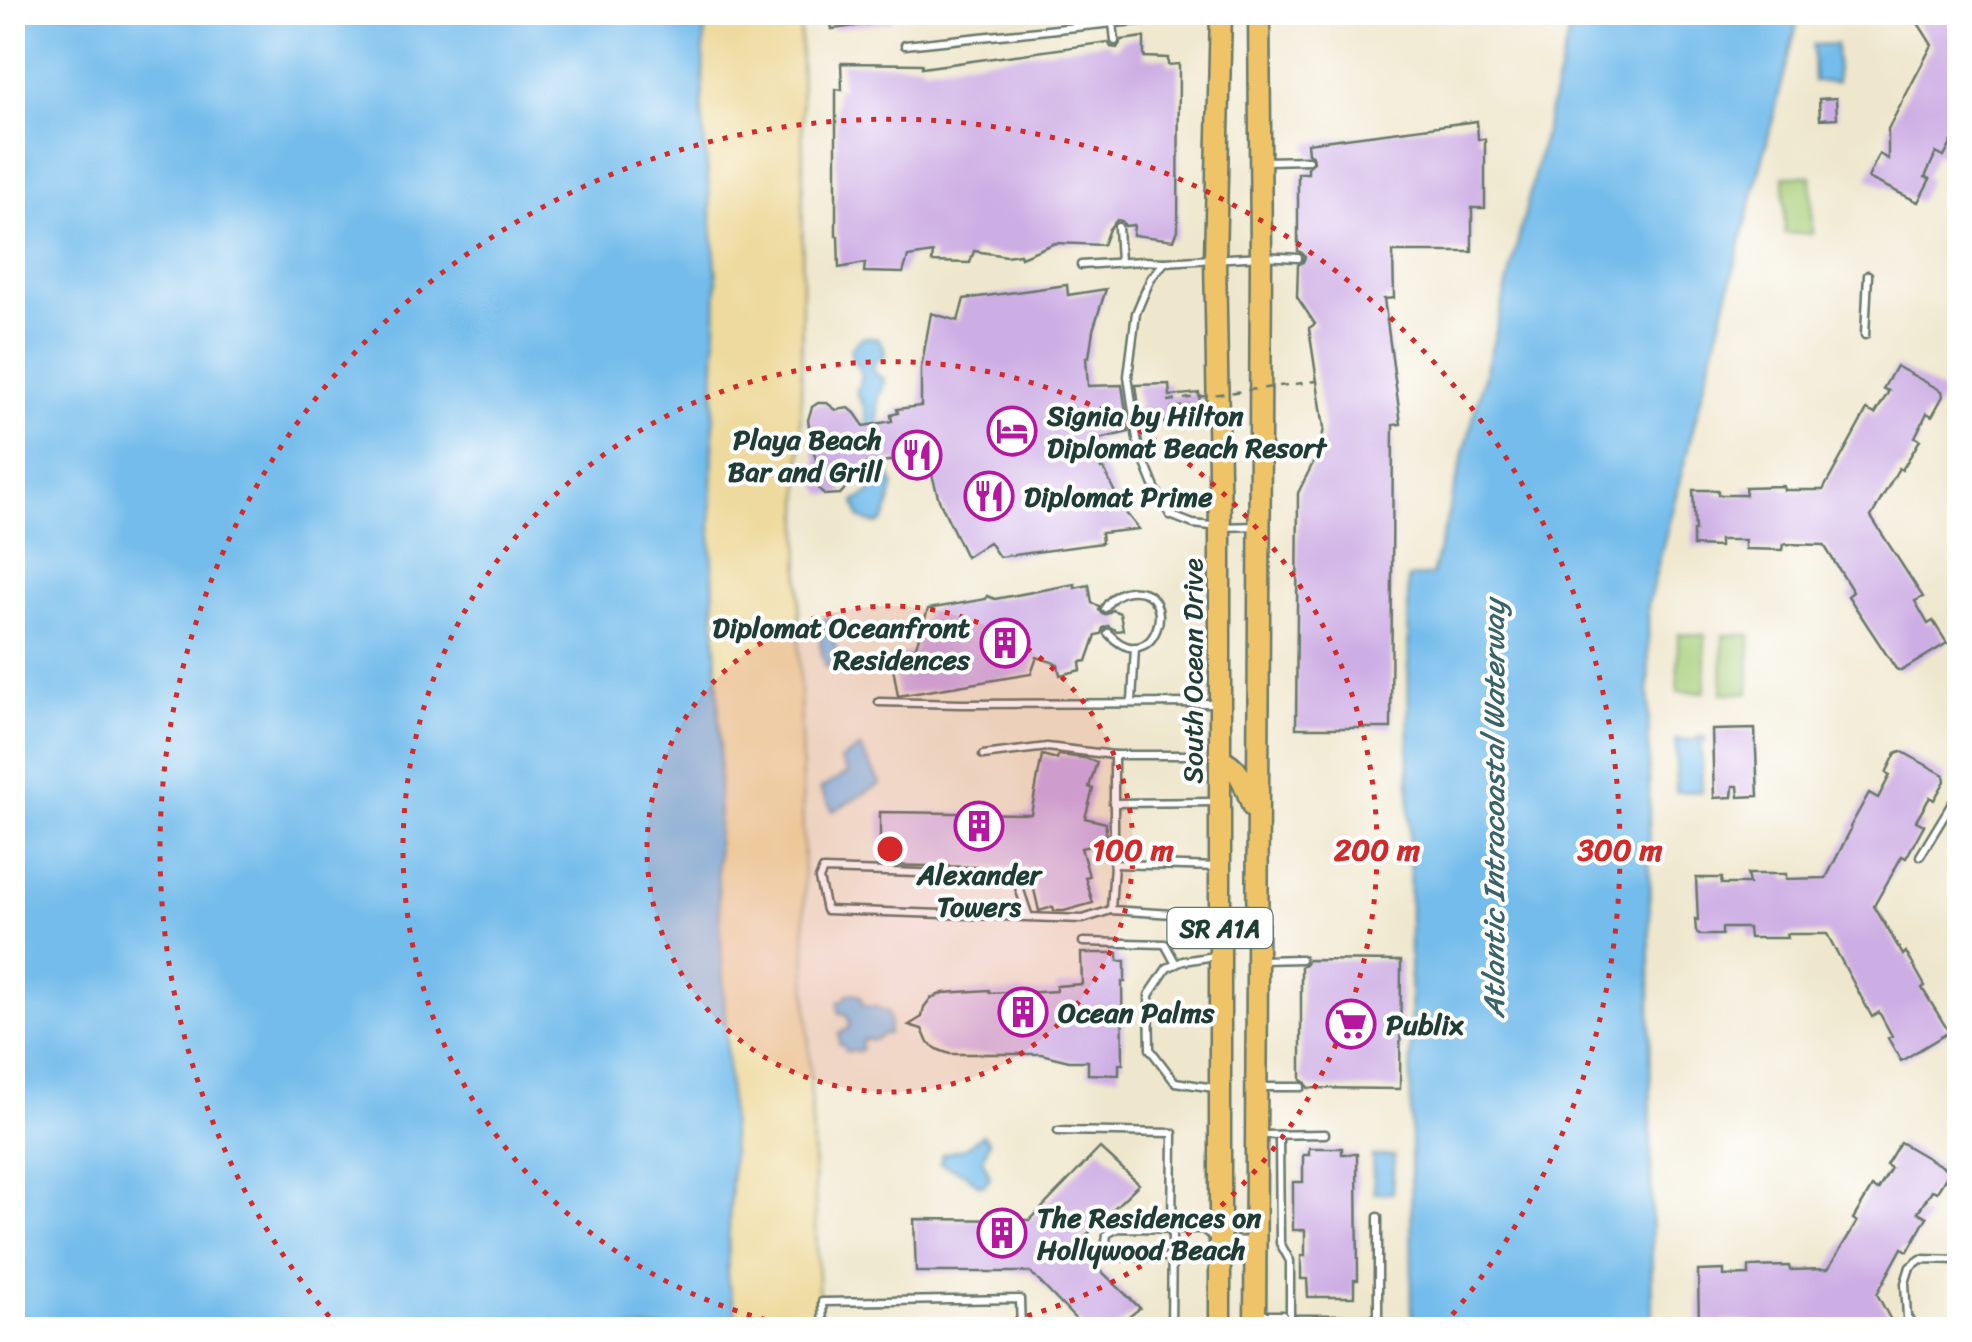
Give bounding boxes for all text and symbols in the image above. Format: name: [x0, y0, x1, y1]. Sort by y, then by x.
place label: Signia by Hilton Diplomat Beach Resort: [1046, 391, 1328, 472]
hotel icon: Signia by Hilton Diplomat Beach Resort: [986, 405, 1038, 457]
place label: Playa Beach Bar and Grill: [728, 415, 883, 496]
restaurant icon: Playa Beach Bar and Grill: [891, 429, 943, 481]
restaurant icon: Diplomat Prime: [963, 470, 1015, 522]
place label: Diplomat Prime: [1024, 472, 1213, 521]
street label: South Ocean Drive: [1168, 558, 1217, 784]
water label: Atlantic Intracoastal Waterway: [1467, 595, 1521, 1019]
place label: Diplomat Oceanfront Residences: [713, 603, 971, 684]
building icon: Diplomat Oceanfront Residences: [979, 617, 1031, 669]
building icon: Alexander Towers: [953, 800, 1005, 852]
text: 100 m: [1092, 823, 1174, 877]
text: 200 m: [1334, 823, 1420, 877]
text: 300 m: [1576, 823, 1663, 877]
centre of rings: [872, 831, 908, 867]
place label: Alexander Towers: [916, 850, 1044, 931]
road number: SR A1A: [1168, 908, 1272, 948]
building icon: Ocean Palms: [997, 986, 1049, 1038]
place label: Ocean Palms: [1058, 988, 1215, 1037]
supermarket icon: Publix: [1325, 998, 1377, 1050]
place label: Publix: [1386, 1000, 1464, 1049]
place label: The Residences on Hollywood Beach: [1037, 1193, 1262, 1274]
building icon: The Residences on Hollywood Beach: [976, 1207, 1028, 1259]

